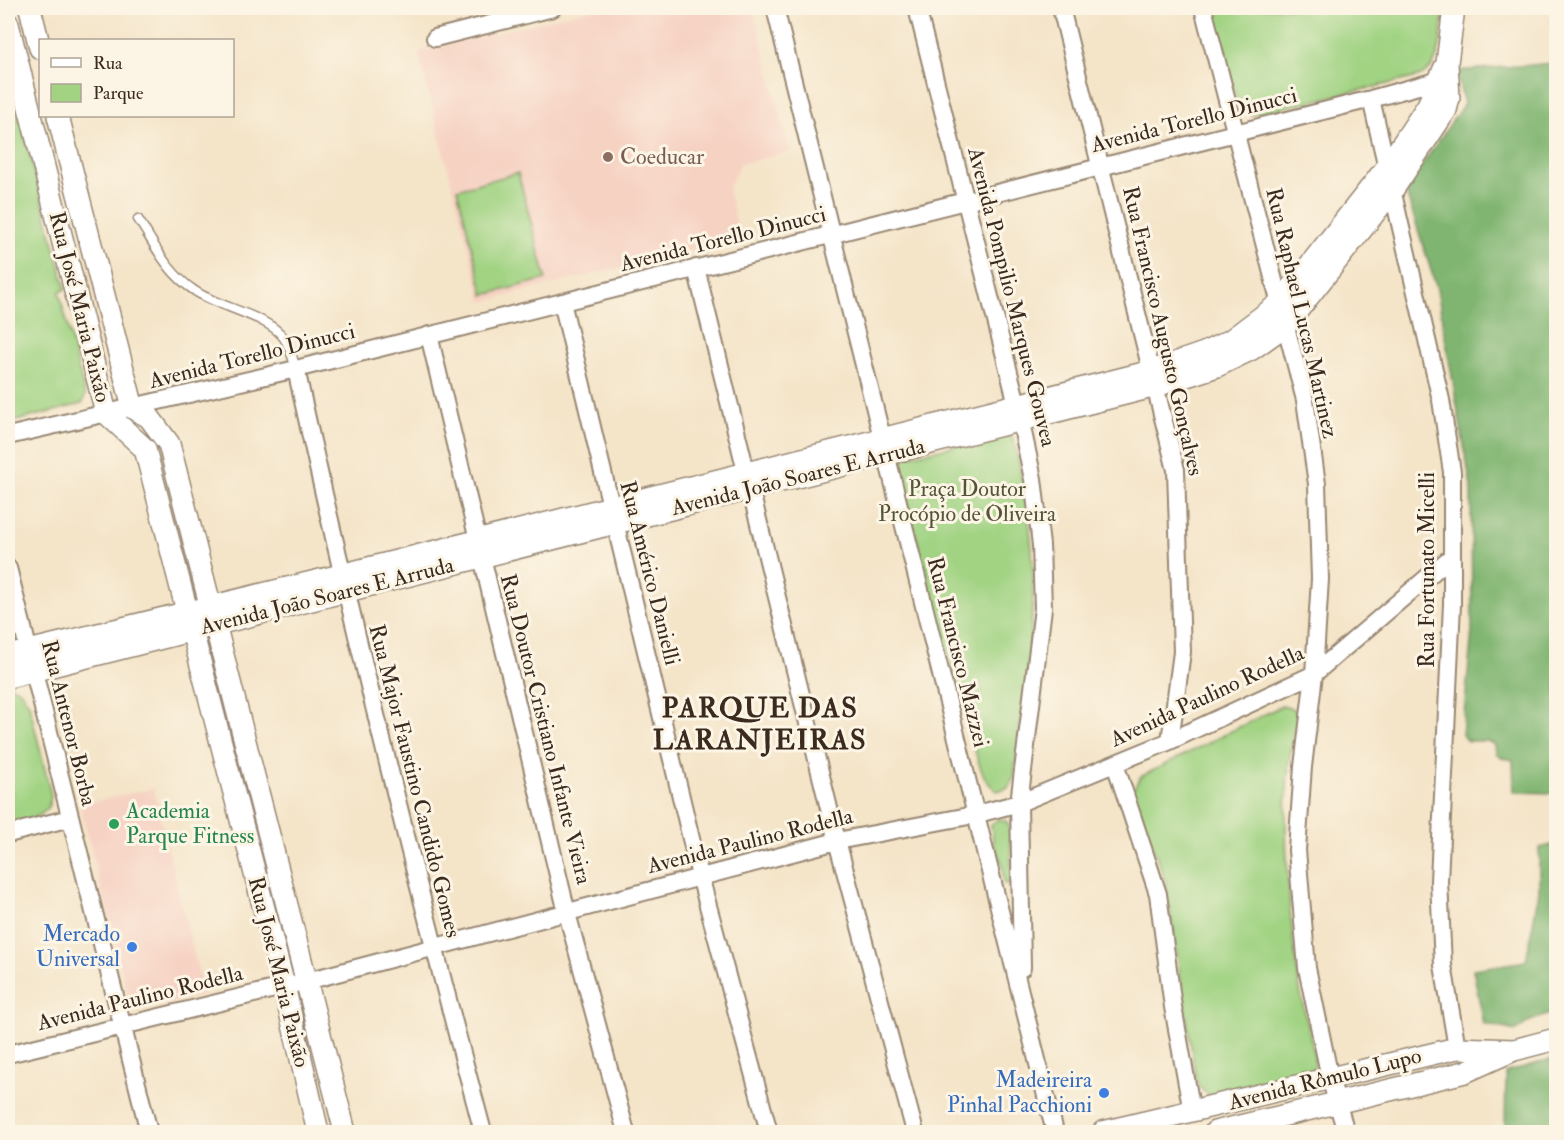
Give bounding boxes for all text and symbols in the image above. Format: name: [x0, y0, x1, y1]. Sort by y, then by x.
legend: [39, 39, 234, 117]
text: Rua: [93, 52, 123, 75]
street label: Avenida Torello Dinucci: [1087, 81, 1300, 159]
text: Parque: [93, 82, 144, 105]
place label: Coeducar: [620, 143, 705, 171]
street label: Avenida Pompilio Marques Gouvea: [960, 143, 1063, 451]
marker: Coeducar: [601, 150, 615, 164]
street label: Rua Francisco Augusto Gonçalves: [1116, 184, 1210, 478]
street label: Rua Raphael Lucas Martinez: [1259, 185, 1345, 442]
street label: Avenida Torello Dinucci: [616, 200, 829, 278]
street label: Rua José Maria Paixão: [43, 209, 117, 405]
street label: Avenida Torello Dinucci: [145, 317, 358, 395]
street label: Avenida João Soares E Arruda: [667, 432, 929, 522]
street label: Rua Fortunato Micelli: [1413, 472, 1441, 668]
park label: Praça Doutor Procópio de Oliveira: [878, 475, 1057, 529]
street label: Rua Américo Danielli: [614, 478, 686, 668]
street label: Avenida João Soares E Arruda: [196, 551, 458, 641]
street label: Rua Francisco Mazzei: [921, 554, 995, 750]
street label: Rua Doutor Cristiano Infante Vieira: [494, 571, 598, 888]
street label: Rua Major Faustino Candido Gomes: [362, 622, 468, 940]
street label: Rua Antenor Borba: [35, 637, 103, 810]
street label: Avenida Paulino Rodella: [1105, 638, 1309, 754]
district label: PARQUE DAS LARANJEIRAS: [653, 691, 867, 758]
place label: Academia Parque Fitness: [125, 797, 254, 850]
street label: Avenida Paulino Rodella: [643, 802, 857, 880]
marker: Academia Parque Fitness: [107, 817, 121, 831]
street label: Rua José Maria Paixão: [242, 874, 316, 1070]
place label: Mercado Universal: [36, 920, 120, 973]
marker: Mercado Universal: [125, 940, 139, 954]
street label: Avenida Paulino Rodella: [33, 959, 247, 1037]
street label: Avenida Rômulo Lupo: [1225, 1042, 1425, 1118]
place label: Madeireira Pinhal Pacchioni: [947, 1066, 1093, 1119]
marker: Madeireira Pinhal Pacchioni: [1097, 1086, 1111, 1100]

